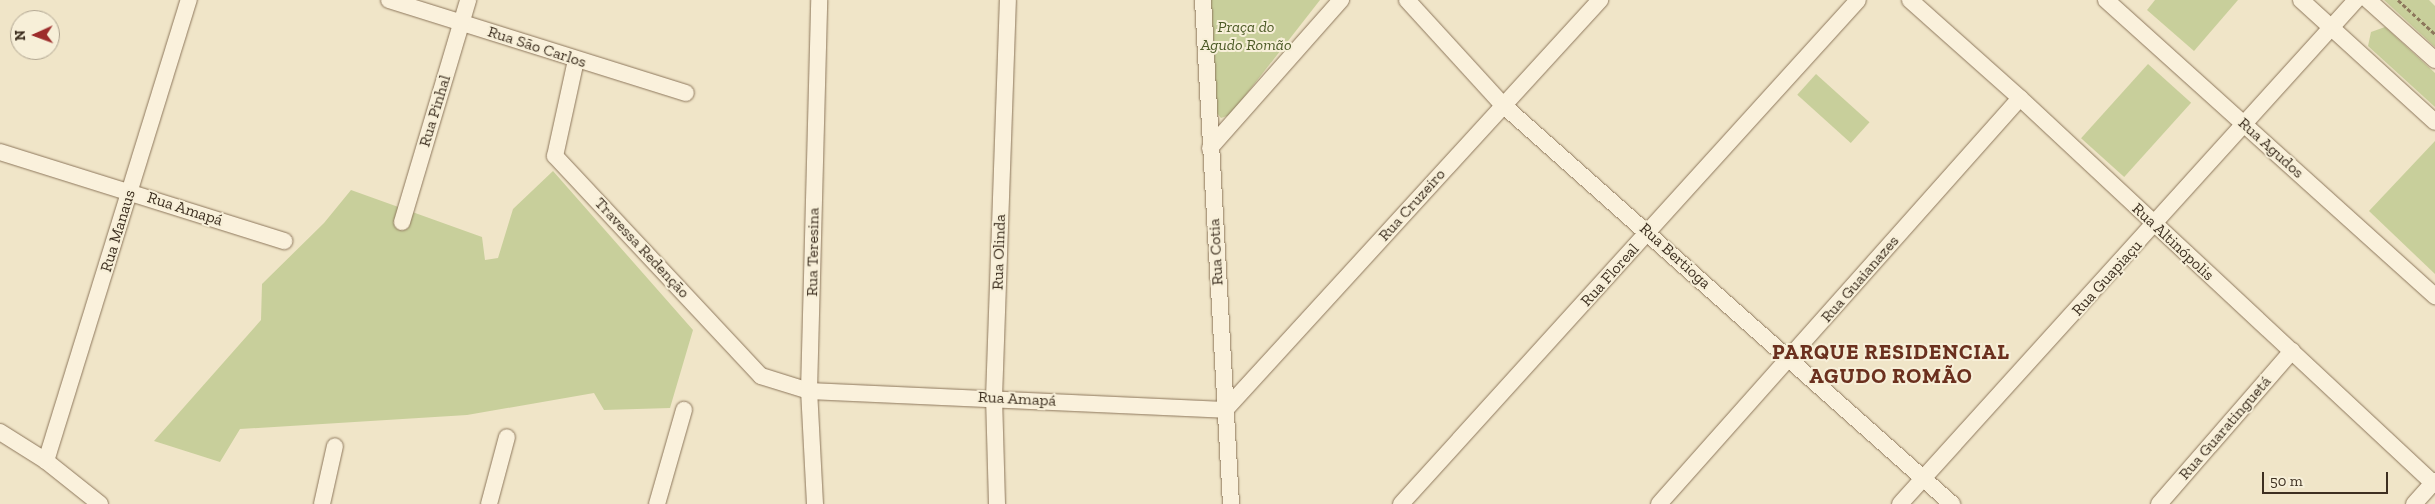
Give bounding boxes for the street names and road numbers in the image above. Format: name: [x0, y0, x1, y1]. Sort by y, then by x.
street label: Rua São Carlos: [485, 22, 589, 72]
street label: Rua Pinhal: [415, 73, 455, 149]
street label: Rua Agudos: [2234, 113, 2308, 183]
street label: Rua Cruzeiro: [1375, 165, 1449, 245]
street label: Rua Manaus: [96, 188, 140, 274]
street label: Rua Amapá: [145, 188, 225, 230]
street label: Travessa Redenção: [590, 194, 694, 302]
street label: Rua Altinópolis: [2128, 199, 2218, 285]
street label: Rua Teresina: [803, 207, 823, 297]
street label: Rua Olinda: [988, 214, 1010, 290]
street label: Rua Cotia: [1205, 218, 1227, 286]
street label: Rua Bertioga: [1635, 219, 1715, 293]
street label: Rua Guaianazes: [1817, 232, 1903, 326]
street label: Rua Guapiaçu: [2068, 236, 2146, 320]
street label: Rua Floreal: [1577, 240, 1643, 310]
street label: Rua Guaratinguetá: [2175, 372, 2275, 484]
street label: Rua Amapá: [977, 387, 1057, 411]

